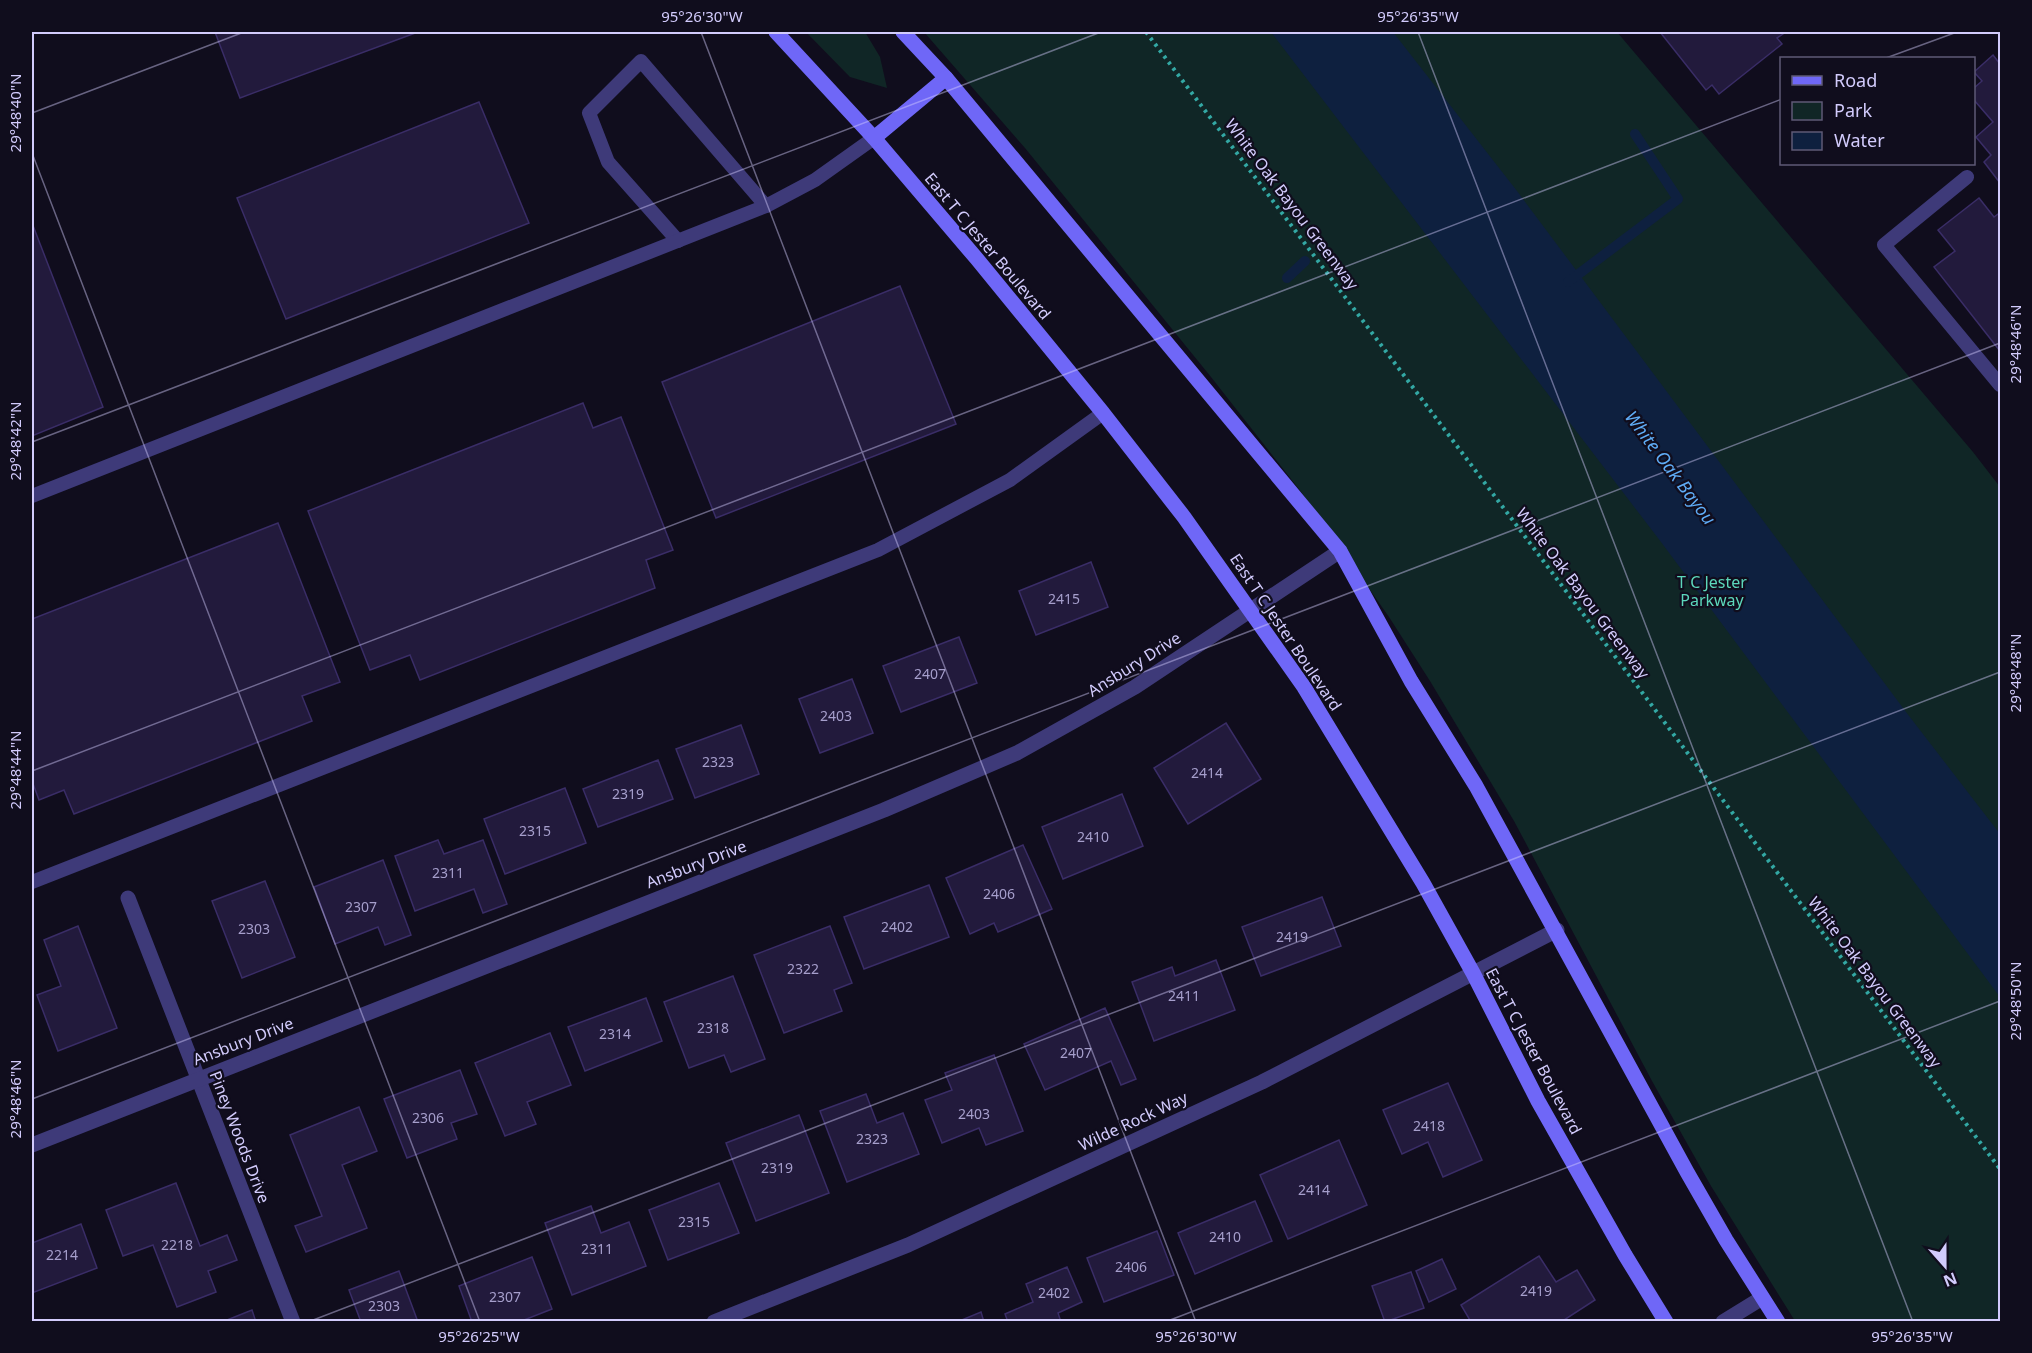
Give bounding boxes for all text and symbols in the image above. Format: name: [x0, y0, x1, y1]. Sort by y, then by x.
text: 95°26'30"W: [661, 6, 743, 26]
text: 95°26'35"W: [1377, 6, 1459, 26]
legend: [1780, 57, 1975, 165]
text: Road: [1834, 68, 1877, 92]
text: 29°48'40"N: [5, 74, 25, 152]
text: Park: [1834, 98, 1872, 122]
street label: White Oak Bayou Greenway: [1220, 114, 1364, 295]
text: Water: [1834, 128, 1885, 152]
street label: East T C Jester Boulevard: [920, 168, 1056, 324]
text: 29°48'46"N: [2005, 305, 2025, 383]
text: 29°48'42"N: [5, 402, 25, 480]
water label: White Oak Bayou: [1620, 406, 1722, 529]
street label: White Oak Bayou Greenway: [1511, 503, 1655, 684]
street label: East T C Jester Boulevard: [1225, 549, 1347, 715]
park label: T C Jester Parkway: [1677, 571, 1747, 611]
house number: 2415: [1048, 589, 1080, 608]
street label: Ansbury Drive: [1083, 627, 1185, 701]
text: 29°48'48"N: [2005, 634, 2025, 712]
house number: 2407: [914, 664, 946, 683]
house number: 2403: [820, 706, 852, 725]
text: 29°48'44"N: [5, 731, 25, 809]
house number: 2323: [702, 752, 734, 771]
house number: 2414: [1191, 763, 1223, 782]
house number: 2319: [612, 784, 644, 803]
house number: 2315: [519, 821, 551, 840]
house number: 2410: [1077, 827, 1109, 846]
street label: Ansbury Drive: [643, 835, 749, 893]
house number: 2311: [432, 863, 464, 882]
house number: 2406: [983, 884, 1015, 903]
street label: White Oak Bayou Greenway: [1803, 892, 1947, 1073]
house number: 2307: [345, 897, 377, 916]
house number: 2402: [881, 917, 913, 936]
house number: 2303: [238, 919, 270, 938]
house number: 2419: [1276, 927, 1308, 946]
house number: 2322: [787, 959, 819, 978]
text: 29°48'50"N: [2005, 962, 2025, 1040]
street label: East T C Jester Boulevard: [1481, 964, 1587, 1138]
house number: 2411: [1168, 986, 1200, 1005]
street label: Ansbury Drive: [190, 1012, 296, 1070]
house number: 2318: [697, 1018, 729, 1037]
house number: 2314: [599, 1024, 631, 1043]
house number: 2407: [1060, 1043, 1092, 1062]
text: 29°48'46"N: [5, 1060, 25, 1138]
street label: Piney Woods Drive: [205, 1068, 275, 1206]
street label: Wilde Rock Way: [1075, 1086, 1192, 1156]
house number: 2403: [958, 1104, 990, 1123]
house number: 2306: [412, 1108, 444, 1127]
house number: 2418: [1413, 1116, 1445, 1135]
house number: 2323: [856, 1129, 888, 1148]
house number: 2319: [761, 1158, 793, 1177]
house number: 2414: [1298, 1180, 1330, 1199]
house number: 2315: [678, 1212, 710, 1231]
house number: 2410: [1209, 1227, 1241, 1246]
house number: 2218: [161, 1235, 193, 1254]
north arrow: [1915, 1236, 1975, 1296]
house number: 2311: [581, 1239, 613, 1258]
house number: 2214: [46, 1245, 78, 1264]
house number: 2406: [1115, 1257, 1147, 1276]
text: N: [1940, 1267, 1960, 1293]
house number: 2419: [1520, 1281, 1552, 1300]
house number: 2402: [1038, 1283, 1070, 1302]
house number: 2307: [489, 1287, 521, 1306]
house number: 2303: [368, 1296, 400, 1315]
text: 95°26'25"W: [438, 1326, 520, 1346]
text: 95°26'30"W: [1155, 1326, 1237, 1346]
text: 95°26'35"W: [1871, 1326, 1953, 1346]

